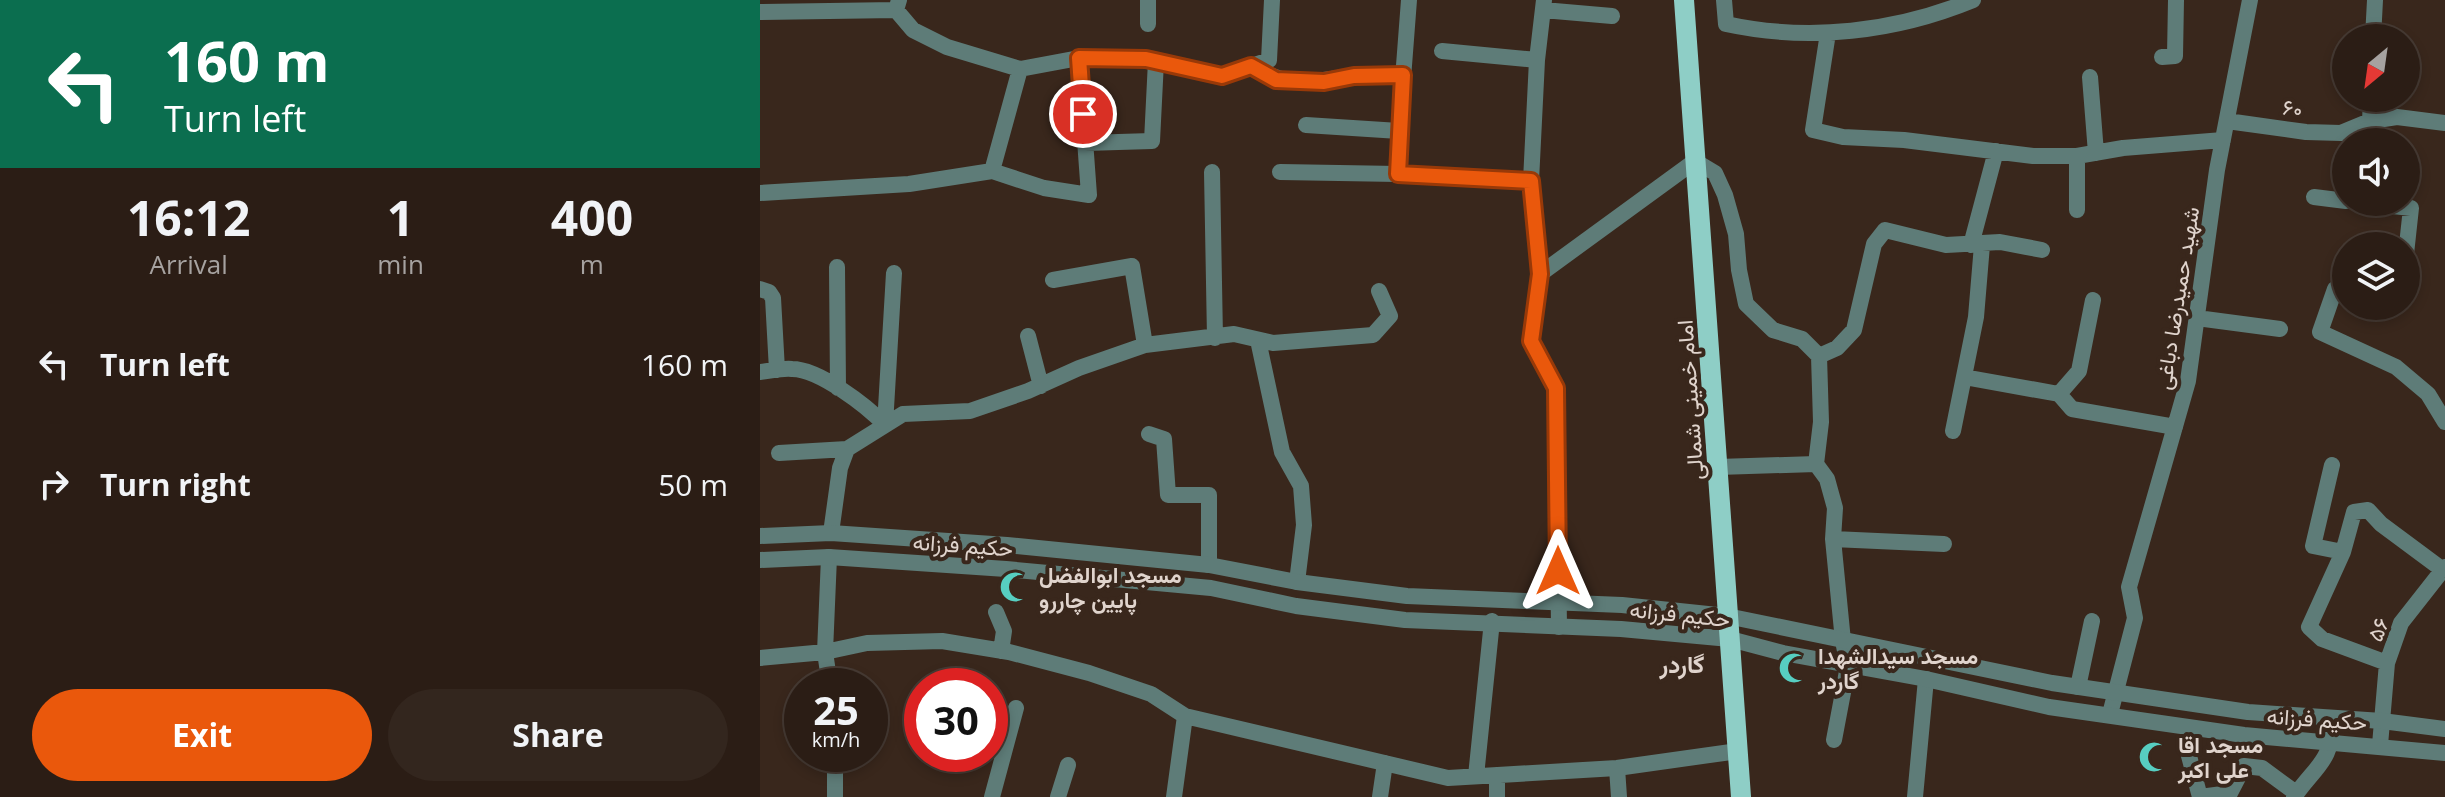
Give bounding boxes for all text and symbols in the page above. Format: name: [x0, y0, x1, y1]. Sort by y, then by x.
text: 160 m: [164, 22, 330, 98]
north arrow: [2332, 24, 2420, 112]
map controls: [2332, 24, 2420, 320]
icon: left: [32, 32, 136, 136]
pin: [1049, 80, 1117, 148]
street label: ۶۰: [2281, 90, 2305, 124]
icon: arrive: [1061, 92, 1105, 136]
text: Turn left: [164, 94, 306, 143]
button: sound: [2332, 128, 2420, 216]
text: 16:12: [127, 185, 250, 250]
text: 1: [387, 185, 414, 250]
text: 400: [551, 185, 633, 250]
street label: شهید حمیدرضا دباغی: [2147, 204, 2205, 392]
button: layers: [2332, 232, 2420, 320]
text: Arrival: [149, 246, 228, 282]
text: min: [377, 246, 424, 282]
text: m: [580, 246, 604, 282]
street label: امام خمینی شمالی: [1668, 319, 1711, 481]
icon: left: [32, 342, 76, 386]
text: Turn left: [100, 344, 230, 385]
text: 160 m: [641, 344, 728, 385]
icon: right: [32, 462, 76, 506]
text: Turn right: [100, 464, 251, 505]
text: 50 m: [658, 464, 728, 505]
street label: حکیم فرزانه: [912, 526, 1014, 563]
position arrow: [1516, 529, 1600, 613]
place label: مسجد ابوالفضل پایین چاررو: [1039, 559, 1182, 616]
mosque icon: مسجد ابوالفضل پایین چاررو: [998, 570, 1032, 604]
street label: حکیم فرزانه: [1628, 593, 1732, 634]
street label: ۵۶: [2359, 612, 2395, 646]
place label: مسجد سیدالشهدا گاردر: [1817, 640, 1978, 695]
district label: گاردر: [1659, 647, 1705, 680]
mosque icon: مسجد سیدالشهدا گاردر: [1777, 651, 1811, 685]
speed limit sign: 30: [904, 668, 1008, 772]
text: 25: [813, 682, 859, 737]
button: Exit: [32, 689, 372, 781]
button: Share: [388, 689, 728, 781]
street label: حکیم فرزانه: [2266, 700, 2368, 737]
text: km/h: [812, 726, 860, 753]
place label: مسجد اقا علی اکبر: [2177, 729, 2263, 784]
mosque icon: مسجد اقا علی اکبر: [2137, 740, 2171, 774]

